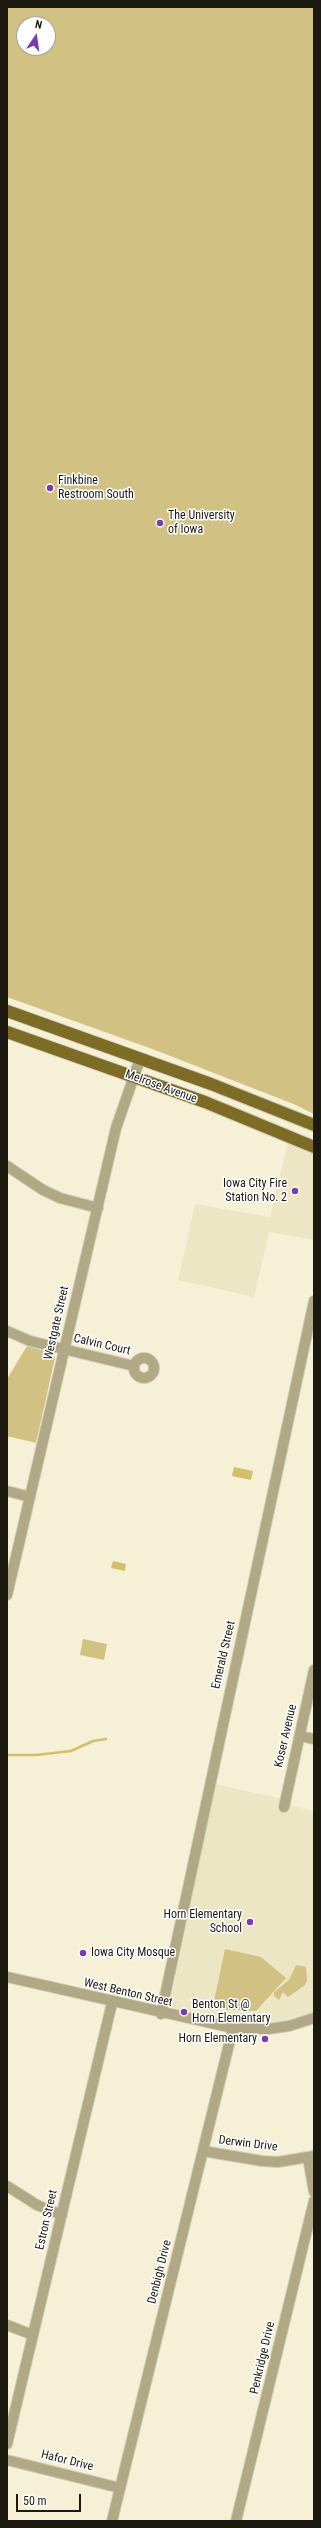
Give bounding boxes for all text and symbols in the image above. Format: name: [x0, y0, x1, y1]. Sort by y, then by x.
north arrow: [16, 16, 56, 56]
text: N: [34, 18, 43, 32]
place label: Finkbine Restroom South: [58, 474, 134, 502]
marker: Finkbine Restroom South: [45, 483, 55, 493]
place label: The University of Iowa: [168, 509, 235, 537]
marker: The University of Iowa: [155, 518, 165, 528]
street label: Melrose Avenue: [123, 1067, 199, 1107]
place label: Iowa City Fire Station No. 2: [223, 1177, 287, 1205]
marker: Iowa City Fire Station No. 2: [290, 1186, 300, 1196]
street label: Westgate Street: [42, 1285, 72, 1361]
street label: Calvin Court: [72, 1331, 132, 1359]
street label: Emerald Street: [209, 1620, 239, 1690]
street label: Koser Avenue: [272, 1703, 300, 1769]
place label: Horn Elementary School: [163, 1908, 242, 1936]
marker: Horn Elementary School: [245, 1917, 255, 1927]
place label: Iowa City Mosque: [91, 1946, 175, 1960]
marker: Iowa City Mosque: [78, 1948, 88, 1958]
street label: West Benton Street: [82, 1976, 174, 2010]
place label: Benton St @ Horn Elementary: [192, 1998, 271, 2026]
marker: Benton St @ Horn Elementary: [179, 2007, 189, 2017]
place label: Horn Elementary: [178, 2032, 257, 2046]
marker: Horn Elementary: [260, 2034, 270, 2044]
street label: Derwin Drive: [218, 2133, 278, 2155]
street label: Estron Street: [33, 2189, 61, 2251]
street label: Denbigh Drive: [145, 2239, 175, 2305]
street label: Penkridge Drive: [248, 2320, 278, 2396]
street label: Hafor Drive: [39, 2448, 95, 2474]
scale bar: [18, 2486, 83, 2512]
text: 50 m: [23, 2494, 47, 2508]

